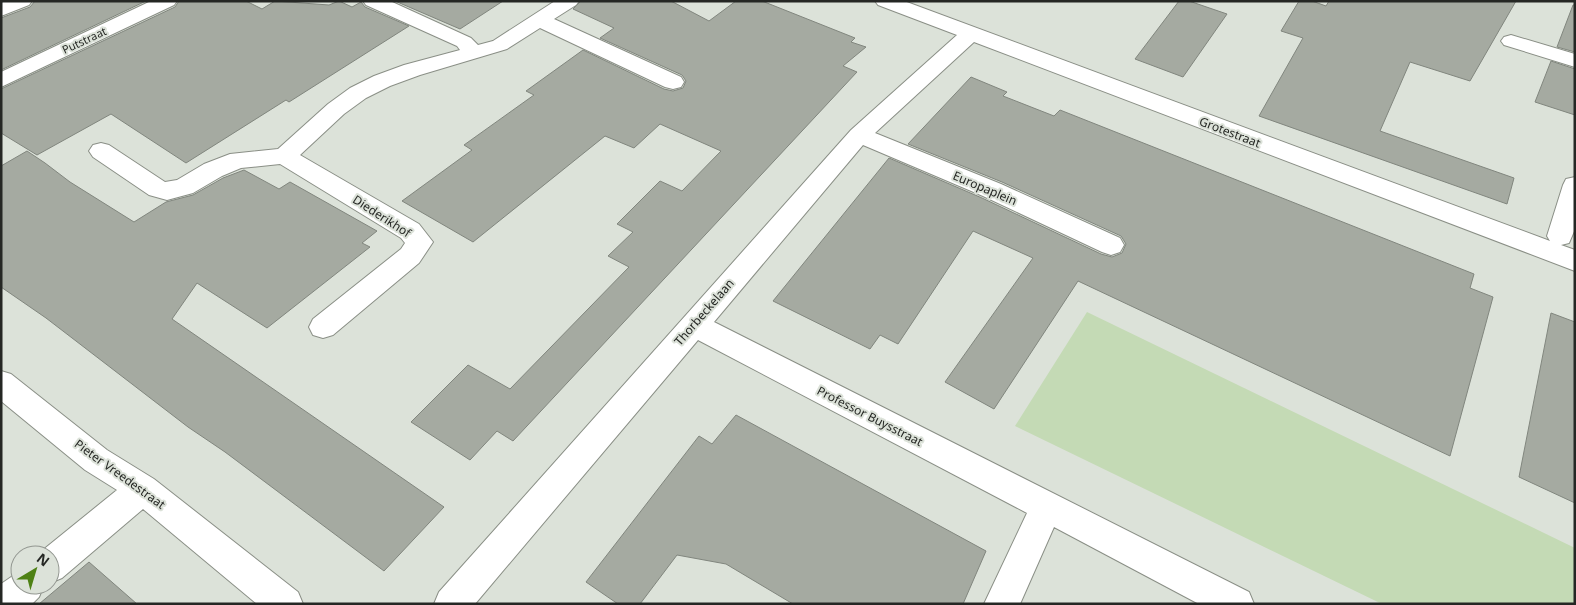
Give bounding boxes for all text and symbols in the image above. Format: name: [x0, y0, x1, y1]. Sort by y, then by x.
street label: Putstraat: [59, 23, 109, 57]
street label: Grotestraat: [1197, 113, 1264, 152]
street label: Europaplein: [950, 167, 1020, 209]
street label: Diederikhof: [350, 191, 415, 242]
street label: Thorbeckelaan: [670, 275, 738, 349]
street label: Professor Buysstraat: [814, 382, 926, 450]
street label: Pieter Vreedestraat: [71, 435, 169, 513]
north arrow: [10, 545, 60, 595]
text: N: [33, 548, 54, 570]

